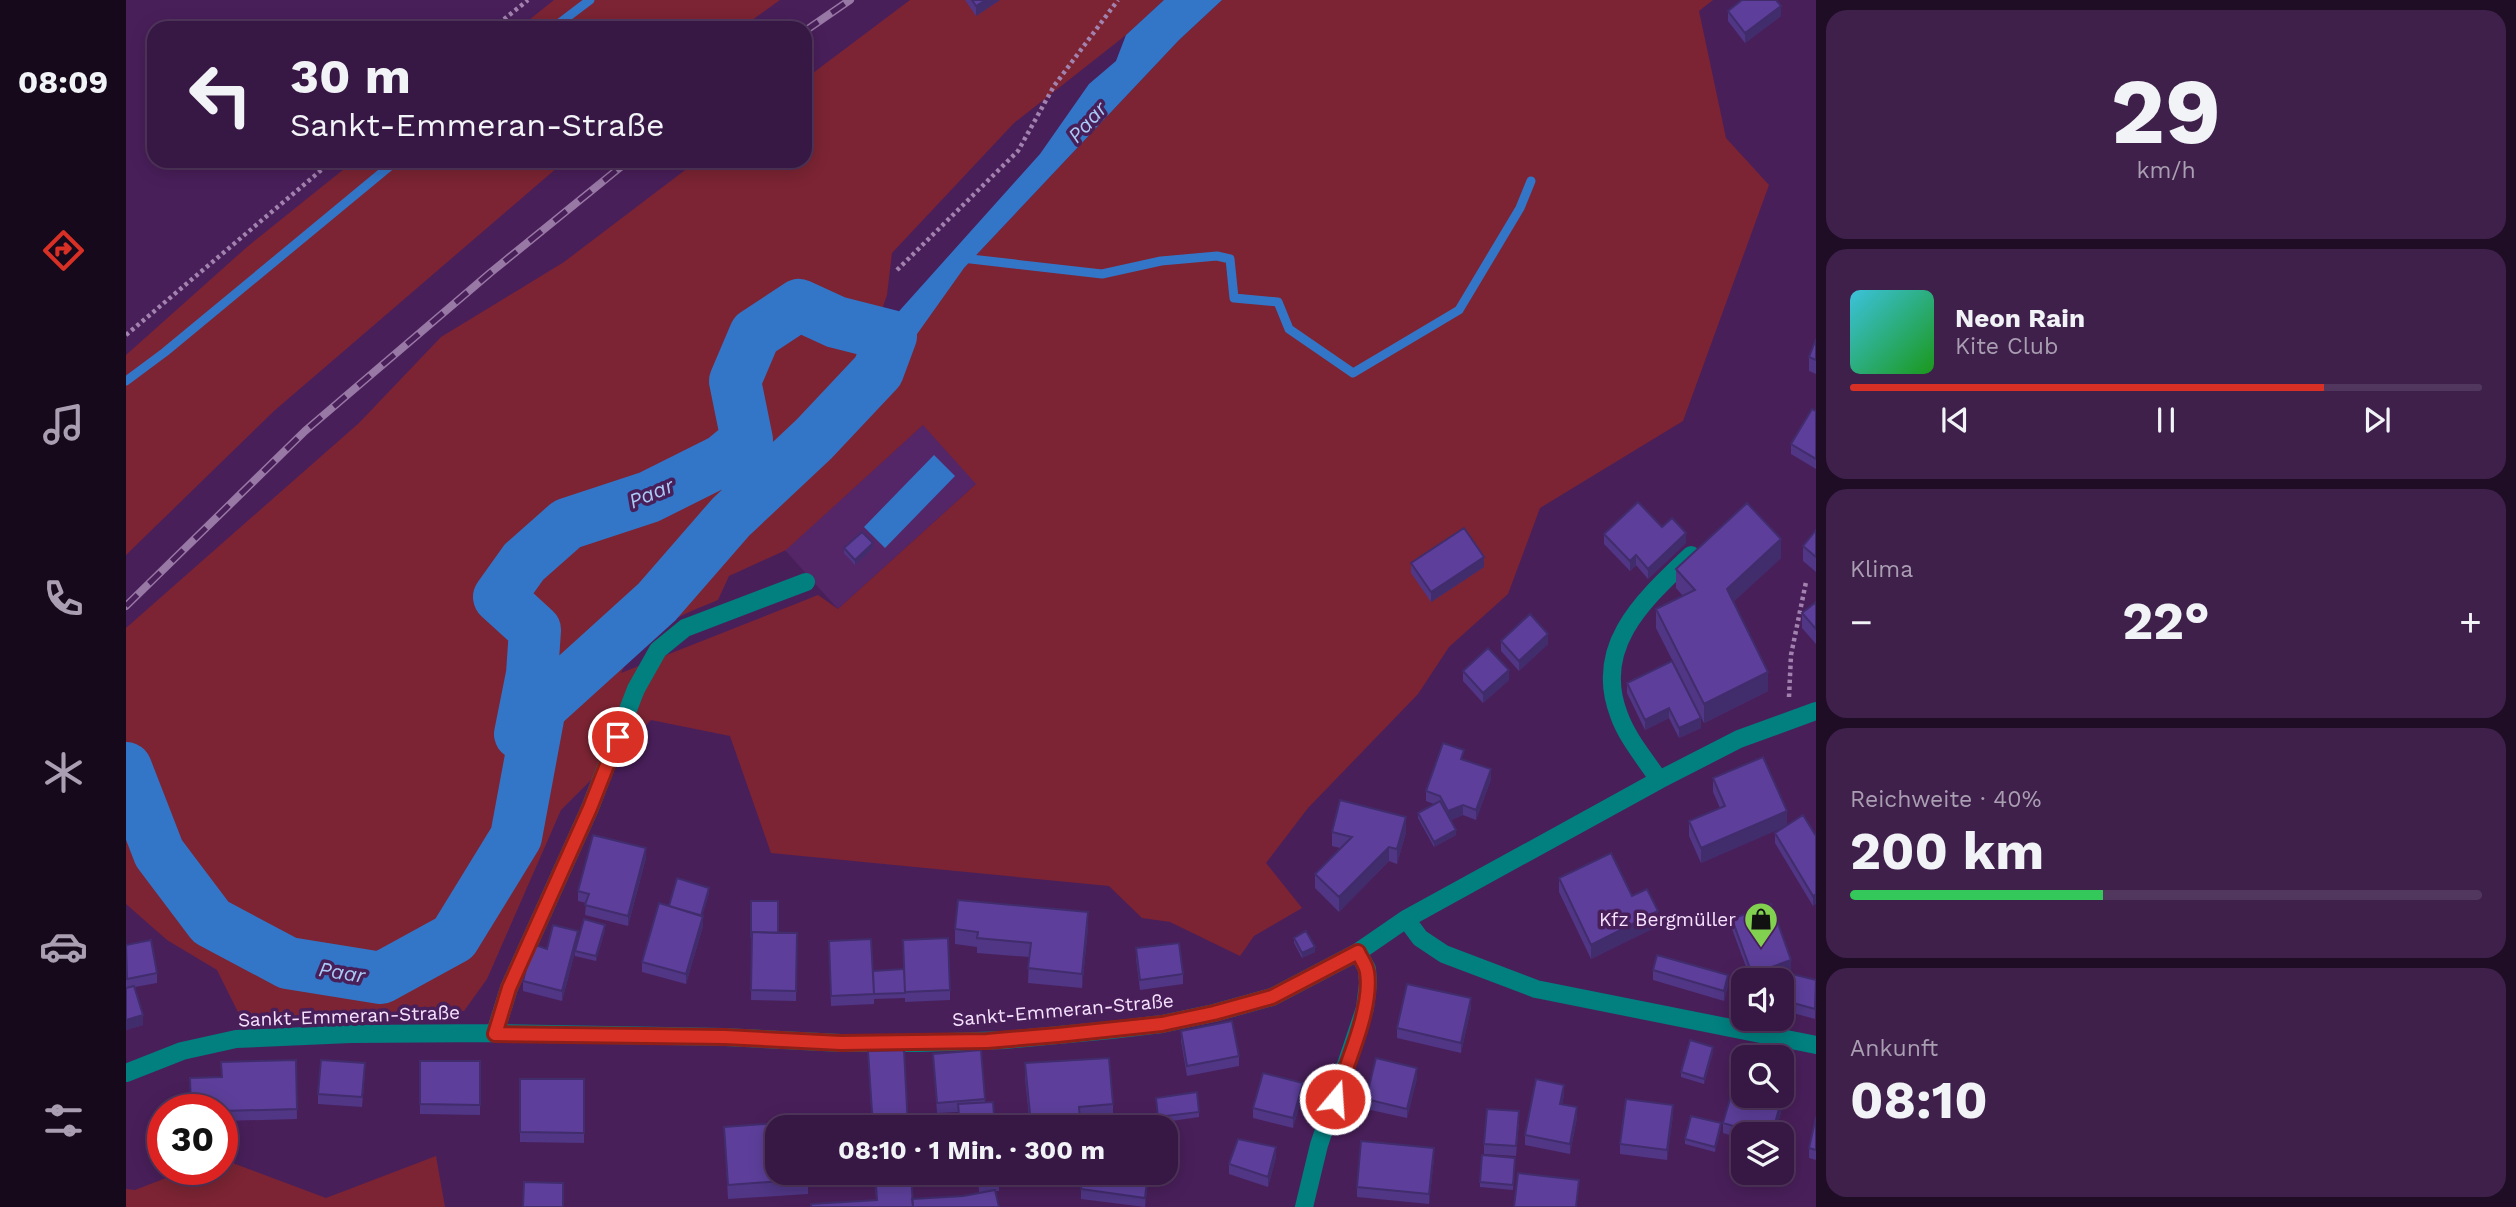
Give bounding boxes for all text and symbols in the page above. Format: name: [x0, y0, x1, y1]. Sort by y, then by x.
text: 30 m: [290, 47, 411, 105]
icon: left: [175, 49, 266, 140]
text: 29: [2111, 58, 2221, 165]
text: 08:09: [18, 63, 108, 101]
water label: Paar: [1062, 96, 1112, 148]
text: Sankt-Emmeran-Straße: [290, 106, 664, 144]
text: km/h: [2136, 157, 2196, 184]
icon: directions: [39, 226, 88, 275]
text: Neon Rain: [1955, 303, 2085, 333]
text: Kite Club: [1955, 333, 2058, 360]
icon: music: [39, 400, 88, 449]
icon: previous: [1936, 401, 1974, 439]
icon: pause: [2147, 401, 2185, 439]
icon: next: [2358, 401, 2396, 439]
water label: Paar: [625, 472, 678, 514]
text: Klima: [1850, 556, 1913, 583]
icon: phone: [39, 574, 88, 623]
text: 22°: [2122, 591, 2210, 652]
text: −: [1850, 600, 1873, 644]
text: +: [2459, 600, 2482, 644]
pin: [588, 707, 648, 767]
icon: arrive: [599, 718, 637, 756]
icon: climate: [39, 748, 88, 797]
text: Reichweite · 40%: [1850, 786, 2041, 813]
text: 200 km: [1850, 821, 2044, 882]
shop icon: Kfz Bergmüller: [1742, 900, 1780, 949]
place label: Kfz Bergmüller: [1599, 908, 1736, 931]
icon: car: [39, 922, 88, 971]
water label: Paar: [317, 956, 368, 988]
map controls: [1731, 968, 1794, 1185]
button: sound: [1731, 968, 1794, 1031]
street label: Sankt-Emmeran-Straße: [951, 989, 1175, 1031]
street label: Sankt-Emmeran-Straße: [238, 1001, 460, 1031]
text: Ankunft: [1850, 1035, 1938, 1062]
button: search: [1731, 1045, 1794, 1108]
position arrow: [1298, 1062, 1372, 1136]
text: 08:10: [1850, 1070, 1988, 1131]
speed limit sign: 30: [147, 1094, 238, 1185]
icon: filters: [39, 1096, 88, 1145]
button: layers: [1731, 1122, 1794, 1185]
text: 08:10 · 1 Min. · 300 m: [838, 1135, 1105, 1165]

